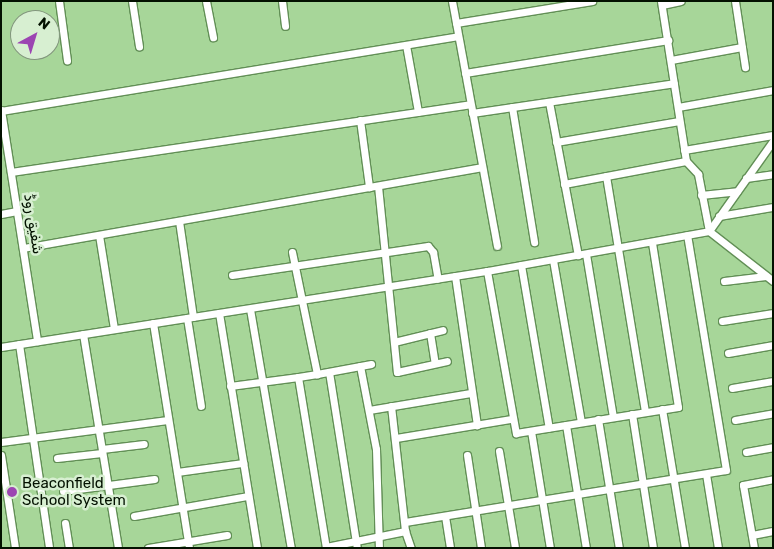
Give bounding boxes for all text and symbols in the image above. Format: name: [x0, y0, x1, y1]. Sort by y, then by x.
north arrow: [10, 10, 60, 60]
text: N: [35, 14, 53, 34]
street label: شفیق روڈ: [19, 193, 47, 255]
place label: Beaconfield School System: [22, 474, 126, 509]
marker: Beaconfield School System: [6, 486, 18, 498]

